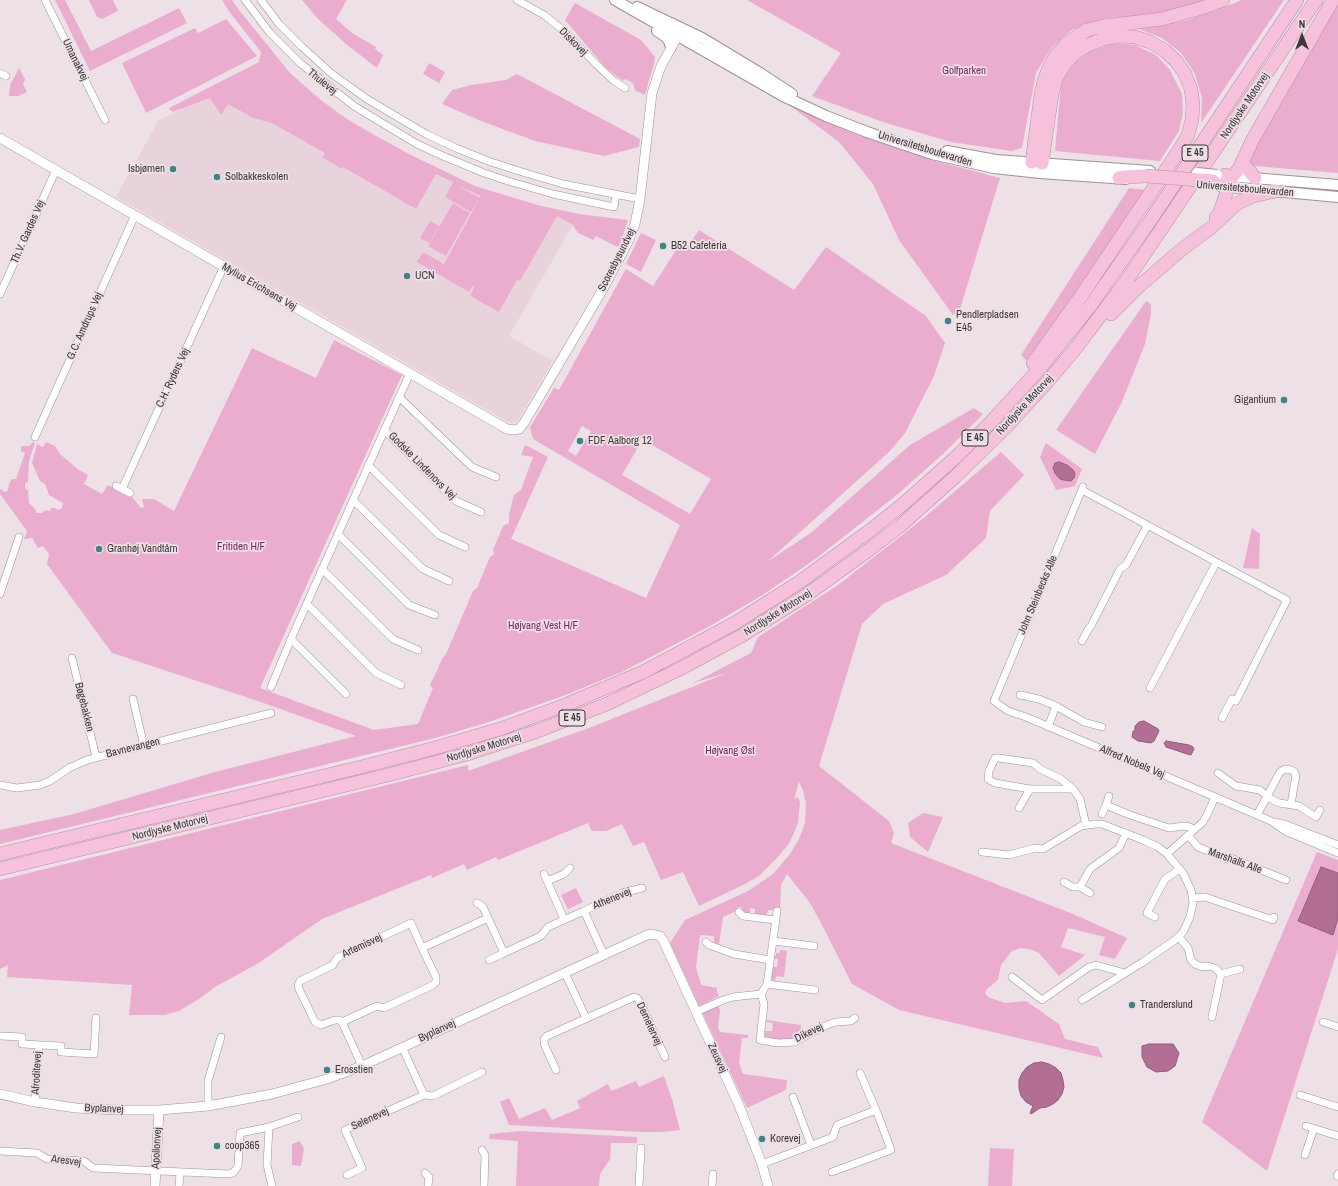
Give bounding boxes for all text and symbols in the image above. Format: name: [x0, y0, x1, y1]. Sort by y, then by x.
north arrow: [1282, 16, 1322, 56]
text: N: [1299, 17, 1305, 31]
street label: Diskovej: [556, 25, 590, 59]
street label: Umanakvej: [59, 37, 91, 83]
park label: Golfparken: [942, 64, 986, 78]
street label: Thulevej: [305, 66, 339, 98]
street label: Nordjyske Motorvej: [1218, 70, 1272, 142]
street label: Universitetsboulevarden: [876, 128, 974, 170]
road number: E 45: [1182, 145, 1208, 161]
place label: Isbjørnen: [128, 162, 165, 176]
marker: Isbjørnen: [168, 164, 178, 174]
place label: Solbakkeskolen: [225, 170, 288, 184]
marker: Solbakkeskolen: [212, 172, 222, 182]
street label: Universitetsboulevarden: [1196, 178, 1294, 200]
street label: Th.V. Gardes Vej: [8, 198, 48, 266]
street label: Scoresbysundvej: [596, 226, 638, 294]
place label: B52 Cafeteria: [671, 239, 727, 253]
marker: B52 Cafeteria: [658, 241, 668, 251]
street label: Mylius Erichsens Vej: [219, 260, 299, 314]
place label: UCN: [415, 269, 435, 283]
marker: UCN: [402, 271, 412, 281]
street label: G.C. Amdrups Vej: [64, 290, 106, 362]
place label: Pendlerpladsen E45: [956, 308, 1019, 334]
marker: Pendlerpladsen E45: [943, 316, 953, 326]
street label: C.H. Ryders Vej: [153, 346, 193, 410]
street label: Nordjyske Motorvej: [994, 372, 1056, 438]
place label: Gigantium: [1234, 393, 1276, 407]
marker: Gigantium: [1279, 395, 1289, 405]
street label: Godske Lindenovs Vej: [385, 429, 459, 503]
road number: E 45: [962, 430, 988, 446]
place label: FDF Aalborg 12: [588, 434, 652, 448]
marker: FDF Aalborg 12: [575, 436, 585, 446]
park label: Fritiden H/F: [217, 540, 265, 554]
place label: Granhøj Vandtårn: [107, 542, 178, 556]
marker: Granhøj Vandtårn: [94, 544, 104, 554]
street label: John Steinbecks Alle: [1015, 554, 1061, 636]
street label: Nordjyske Motorvej: [742, 587, 814, 639]
park label: Højvang Vest H/F: [508, 619, 578, 633]
street label: Bøgebakken: [72, 681, 96, 733]
road number: E 45: [559, 710, 585, 726]
street label: Nordjyske Motorvej: [445, 730, 523, 766]
street label: Bavnevangen: [105, 735, 161, 761]
street label: Alfred Nobels Vej: [1098, 742, 1166, 782]
park label: Højvang Øst: [705, 744, 755, 758]
street label: Nordjyske Motorvej: [131, 812, 209, 844]
street label: Marshalls Alle: [1206, 845, 1264, 877]
street label: Athenevej: [591, 885, 633, 913]
street label: Artemisvej: [340, 931, 384, 961]
place label: Tranderslund: [1140, 998, 1193, 1012]
street label: Demetervej: [633, 1000, 665, 1048]
marker: Tranderslund: [1127, 1000, 1137, 1010]
street label: Byplanvej: [416, 1017, 458, 1045]
street label: Dikevej: [793, 1020, 825, 1046]
street label: Zeusvej: [704, 1041, 730, 1075]
street label: Afroditevej: [29, 1051, 45, 1095]
place label: Erosstien: [335, 1063, 373, 1077]
marker: Erosstien: [322, 1065, 332, 1075]
street label: Byplanvej: [84, 1101, 124, 1117]
street label: Selenevej: [349, 1105, 391, 1133]
street label: Apollonvej: [149, 1127, 165, 1169]
place label: Korevej: [770, 1132, 801, 1146]
marker: Korevej: [757, 1134, 767, 1144]
place label: coop365: [225, 1139, 260, 1153]
marker: coop365: [212, 1141, 222, 1151]
street label: Aresvej: [50, 1153, 82, 1169]

